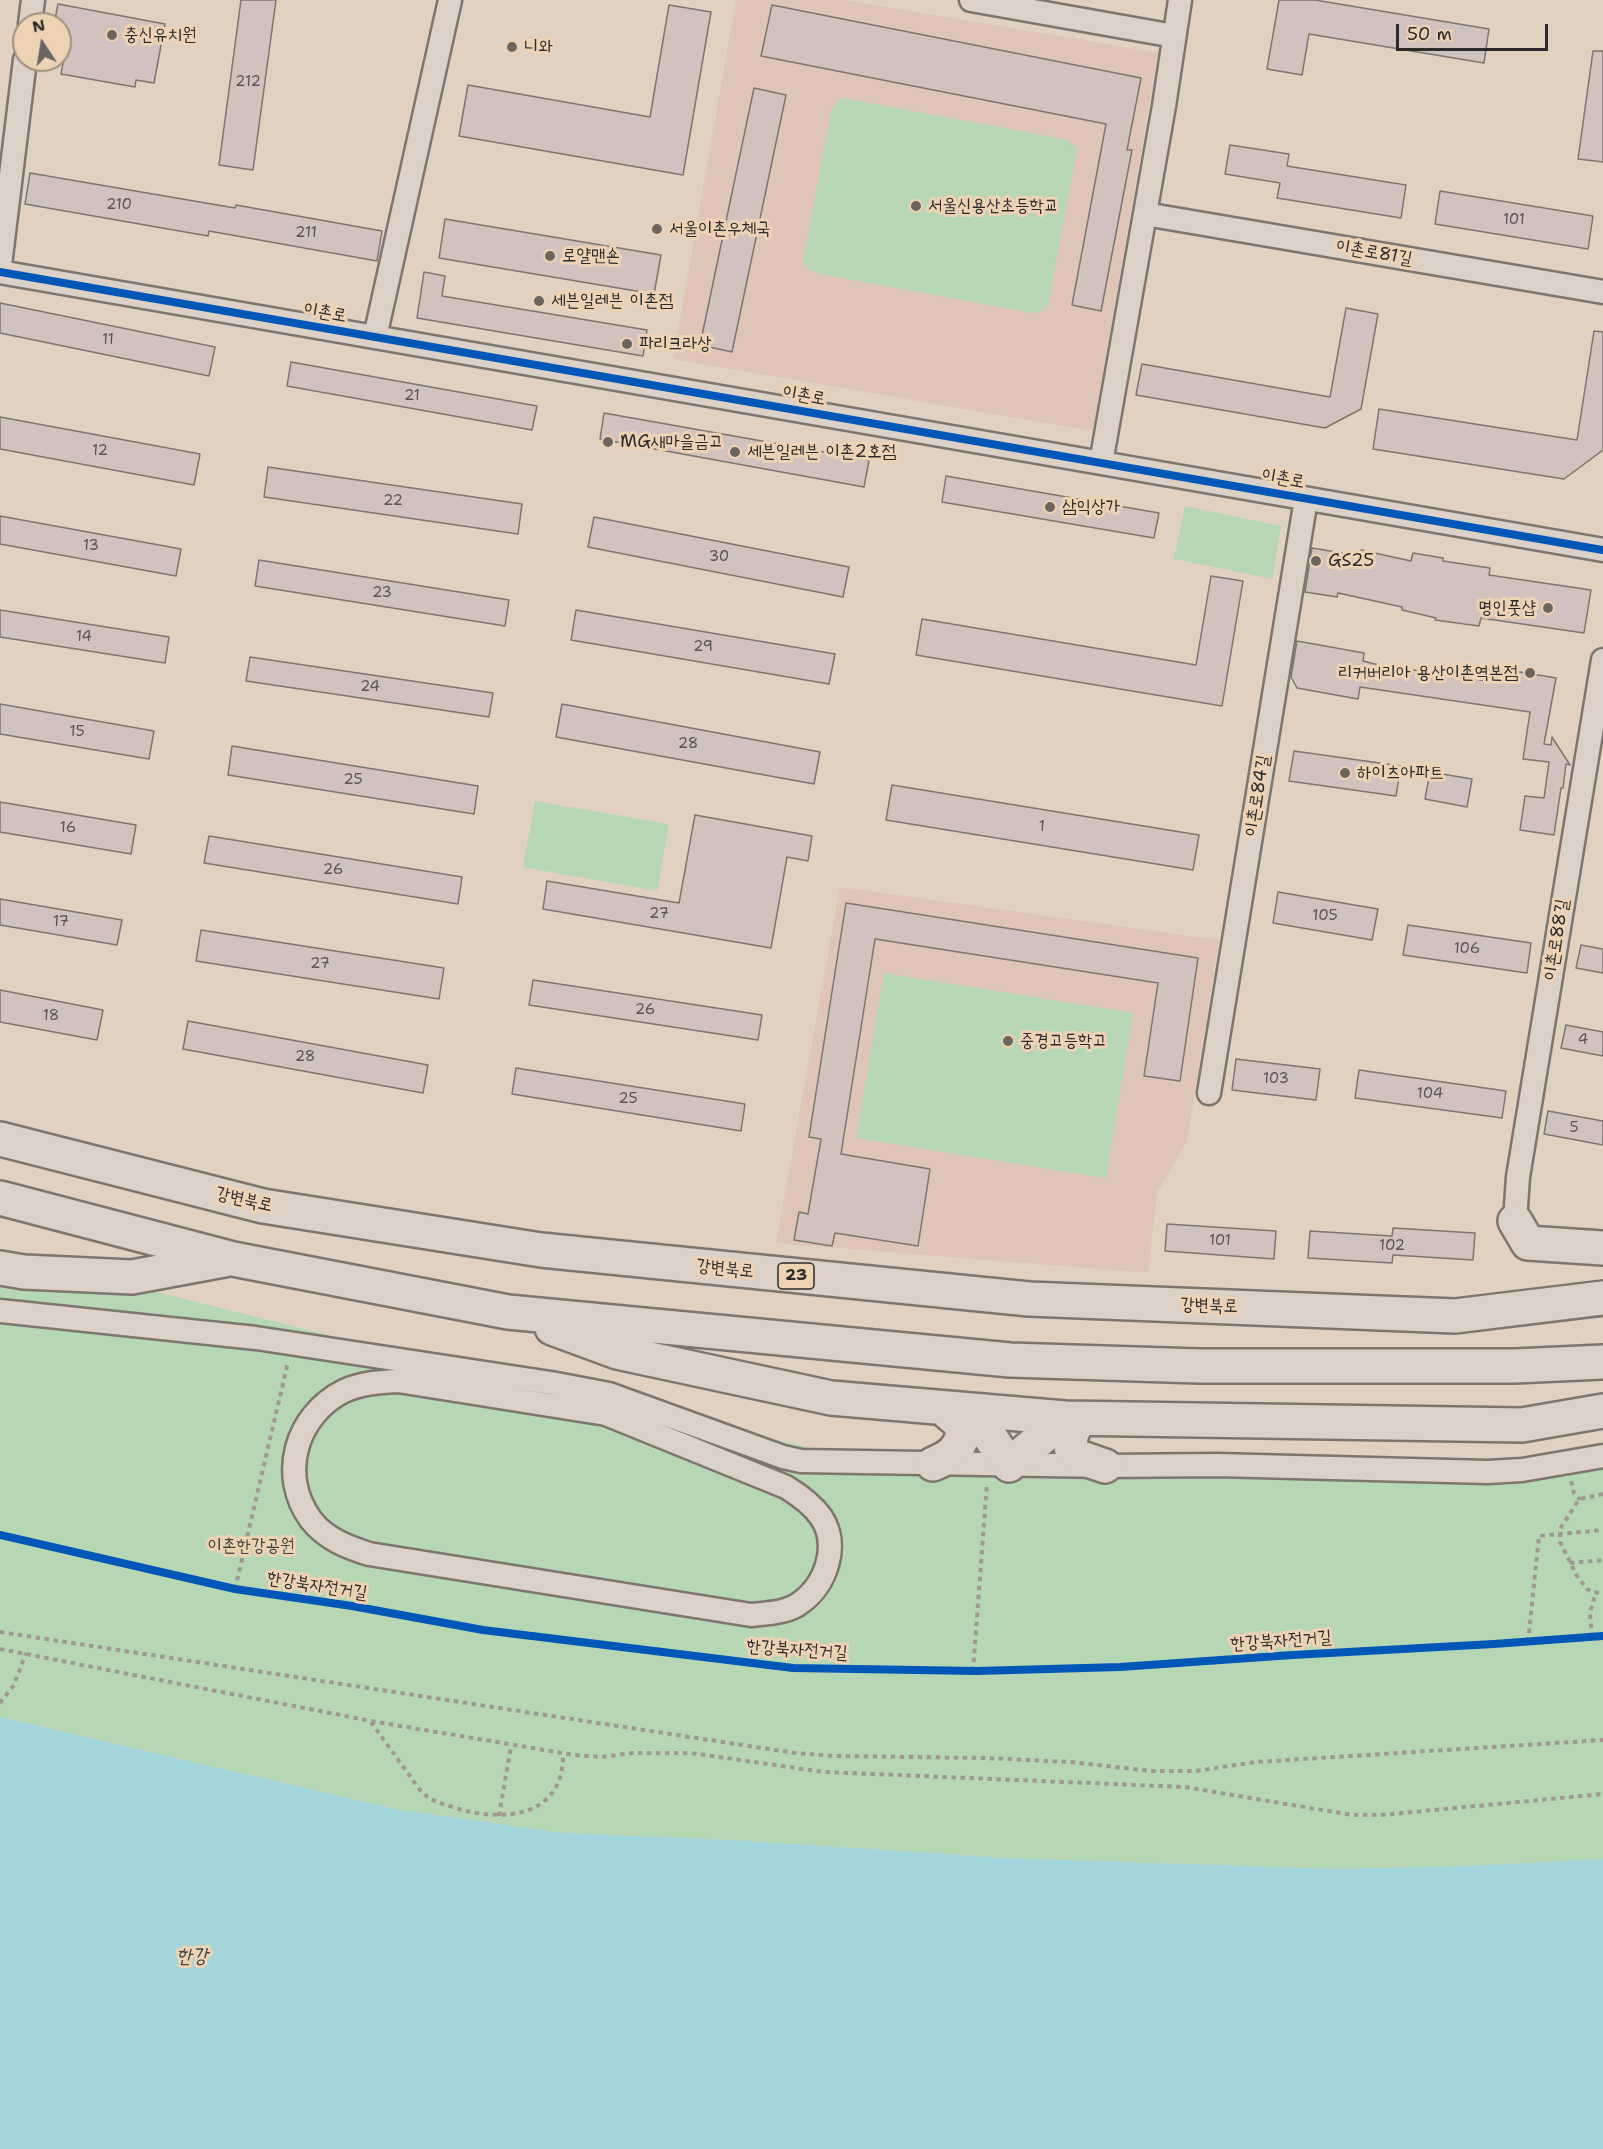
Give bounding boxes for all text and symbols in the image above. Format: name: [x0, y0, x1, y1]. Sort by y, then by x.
north arrow: [12, 12, 72, 72]
scale bar: [1399, 12, 1550, 50]
text: N: [30, 14, 47, 37]
text: 50 m: [1407, 22, 1452, 46]
place label: 충신유치원: [124, 24, 196, 46]
marker: 충신유치원: [105, 28, 119, 42]
place label: 니와: [524, 36, 553, 58]
marker: 니와: [505, 40, 519, 54]
house number: 212: [235, 73, 261, 91]
place label: 서울신용산초등학교: [928, 195, 1058, 217]
house number: 210: [106, 196, 132, 214]
marker: 서울신용산초등학교: [909, 199, 923, 213]
house number: 101: [1503, 211, 1525, 229]
place label: 서울이촌우체국: [669, 218, 770, 240]
marker: 서울이촌우체국: [650, 222, 664, 236]
house number: 211: [295, 224, 317, 242]
street label: 이촌로81길: [1334, 236, 1414, 270]
place label: 로얄맨숀: [562, 245, 620, 267]
marker: 로얄맨숀: [543, 249, 557, 263]
place label: 세븐일레븐 이촌점: [551, 290, 673, 312]
marker: 세븐일레븐 이촌점: [532, 294, 546, 308]
street label: 이촌로: [302, 299, 348, 327]
house number: 11: [102, 331, 114, 349]
place label: 파리크라상: [639, 333, 711, 355]
marker: 파리크라상: [620, 337, 634, 351]
street label: 이촌로: [781, 382, 827, 410]
house number: 21: [404, 387, 420, 405]
place label: MG새마을금고: [620, 431, 723, 453]
marker: MG새마을금고: [601, 435, 615, 449]
place label: 세븐일레븐 이촌2호점: [747, 441, 896, 463]
house number: 12: [92, 442, 108, 460]
marker: 세븐일레븐 이촌2호점: [728, 445, 742, 459]
street label: 이촌로: [1260, 465, 1306, 493]
house number: 22: [383, 492, 403, 510]
place label: 삼익상가: [1062, 496, 1120, 518]
marker: 삼익상가: [1043, 500, 1057, 514]
house number: 13: [83, 537, 99, 555]
house number: 30: [709, 548, 729, 566]
place label: GS25: [1328, 550, 1374, 572]
marker: GS25: [1309, 554, 1323, 568]
house number: 23: [372, 584, 392, 602]
place label: 명인풋샵: [1478, 597, 1536, 619]
marker: 명인풋샵: [1541, 601, 1555, 615]
house number: 14: [76, 628, 92, 646]
house number: 29: [693, 638, 713, 656]
place label: 리커버리아 용산이촌역본점: [1338, 662, 1518, 684]
marker: 리커버리아 용산이촌역본점: [1523, 666, 1537, 680]
house number: 24: [360, 678, 380, 696]
house number: 15: [69, 723, 85, 741]
house number: 28: [678, 735, 698, 753]
street label: 이촌로84길: [1241, 754, 1275, 838]
place label: 하이츠아파트: [1357, 762, 1444, 784]
marker: 하이츠아파트: [1338, 766, 1352, 780]
house number: 25: [343, 771, 363, 789]
house number: 1: [1039, 818, 1045, 836]
house number: 16: [60, 819, 76, 837]
house number: 26: [323, 861, 343, 879]
street label: 이촌로88길: [1540, 897, 1574, 983]
house number: 27: [649, 905, 669, 923]
house number: 105: [1312, 907, 1338, 925]
house number: 17: [53, 913, 69, 931]
house number: 106: [1454, 940, 1480, 958]
house number: 27: [310, 955, 330, 973]
house number: 26: [635, 1001, 655, 1019]
house number: 18: [43, 1007, 59, 1025]
place label: 중경고등학고: [1020, 1030, 1107, 1052]
house number: 4: [1578, 1031, 1588, 1049]
marker: 중경고등학고: [1001, 1034, 1015, 1048]
house number: 28: [295, 1048, 315, 1066]
house number: 103: [1263, 1070, 1289, 1088]
house number: 104: [1417, 1085, 1443, 1103]
house number: 25: [618, 1090, 638, 1108]
house number: 5: [1569, 1119, 1579, 1137]
street label: 강변북로: [213, 1183, 275, 1217]
house number: 101: [1209, 1232, 1231, 1250]
house number: 102: [1379, 1237, 1405, 1255]
street label: 강변북로: [695, 1255, 755, 1283]
road number: 23: [778, 1263, 814, 1289]
street label: 강변북로: [1180, 1294, 1238, 1318]
park label: 이촌한강공원: [208, 1535, 294, 1557]
street label: 한강북자전거길: [265, 1567, 369, 1605]
street label: 한강북자전거길: [1230, 1627, 1332, 1655]
street label: 한강북자전거길: [746, 1636, 848, 1664]
water label: 한강: [176, 1945, 208, 1969]

